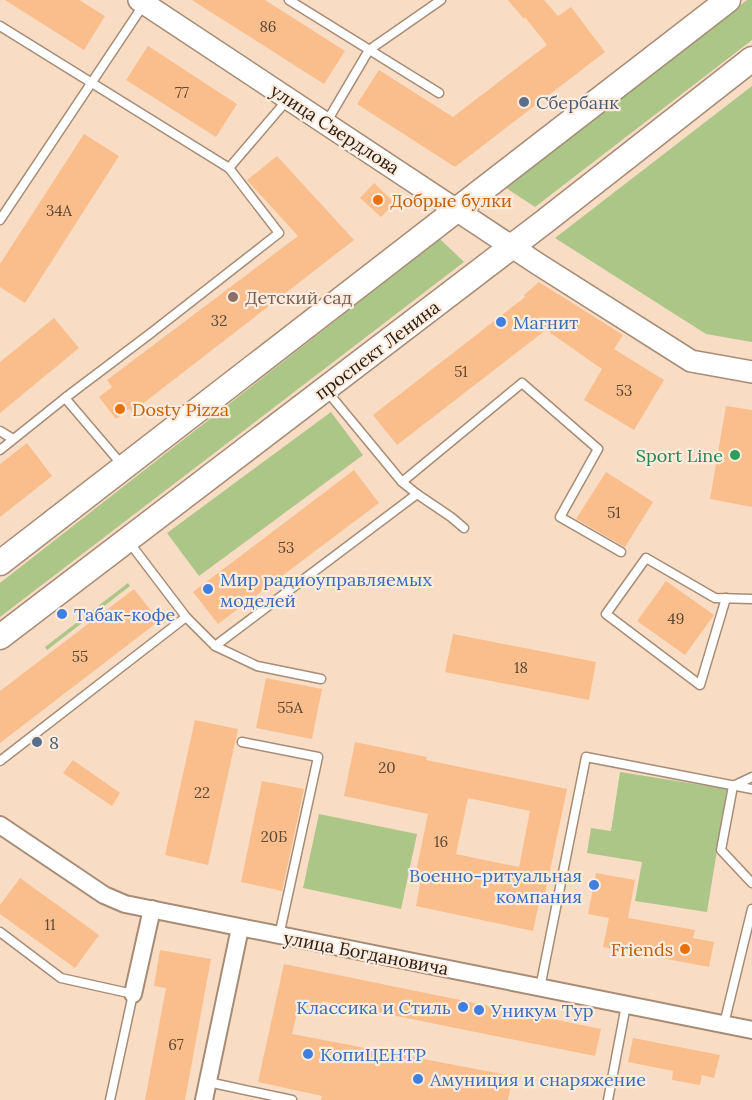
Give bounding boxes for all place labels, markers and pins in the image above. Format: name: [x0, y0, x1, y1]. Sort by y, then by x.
place label: Сбербанк: [536, 91, 619, 114]
marker: Сбербанк: [517, 95, 531, 109]
place label: Добрые булки: [390, 189, 512, 212]
marker: Добрые булки: [371, 193, 385, 207]
place label: Детский сад: [245, 286, 352, 309]
marker: Детский сад: [226, 290, 240, 304]
place label: Магнит: [513, 311, 578, 334]
marker: Магнит: [494, 315, 508, 329]
place label: Dosty Pizza: [132, 398, 229, 421]
marker: Dosty Pizza: [113, 402, 127, 416]
place label: Sport Line: [636, 444, 723, 467]
marker: Sport Line: [728, 448, 742, 462]
place label: Мир радиоуправляемых моделей: [220, 568, 432, 612]
marker: Мир радиоуправляемых моделей: [201, 582, 215, 596]
place label: Табак-кофе: [74, 603, 176, 626]
marker: Табак-кофе: [55, 607, 69, 621]
place label: 8: [49, 731, 59, 754]
marker: 8: [30, 735, 44, 749]
place label: Военно-ритуальная компания: [409, 864, 582, 908]
marker: Военно-ритуальная компания: [587, 878, 601, 892]
place label: Friends: [611, 938, 673, 961]
marker: Friends: [678, 942, 692, 956]
place label: Классика и Стиль: [296, 996, 451, 1019]
place label: Уникум Тур: [490, 999, 593, 1022]
marker: Классика и Стиль: [456, 1000, 470, 1014]
marker: Уникум Тур: [472, 1003, 486, 1017]
place label: КопиЦЕНТР: [320, 1043, 426, 1066]
marker: КопиЦЕНТР: [301, 1047, 315, 1061]
place label: Амуниция и снаряжение: [429, 1068, 646, 1091]
marker: Амуниция и снаряжение: [411, 1072, 425, 1086]

